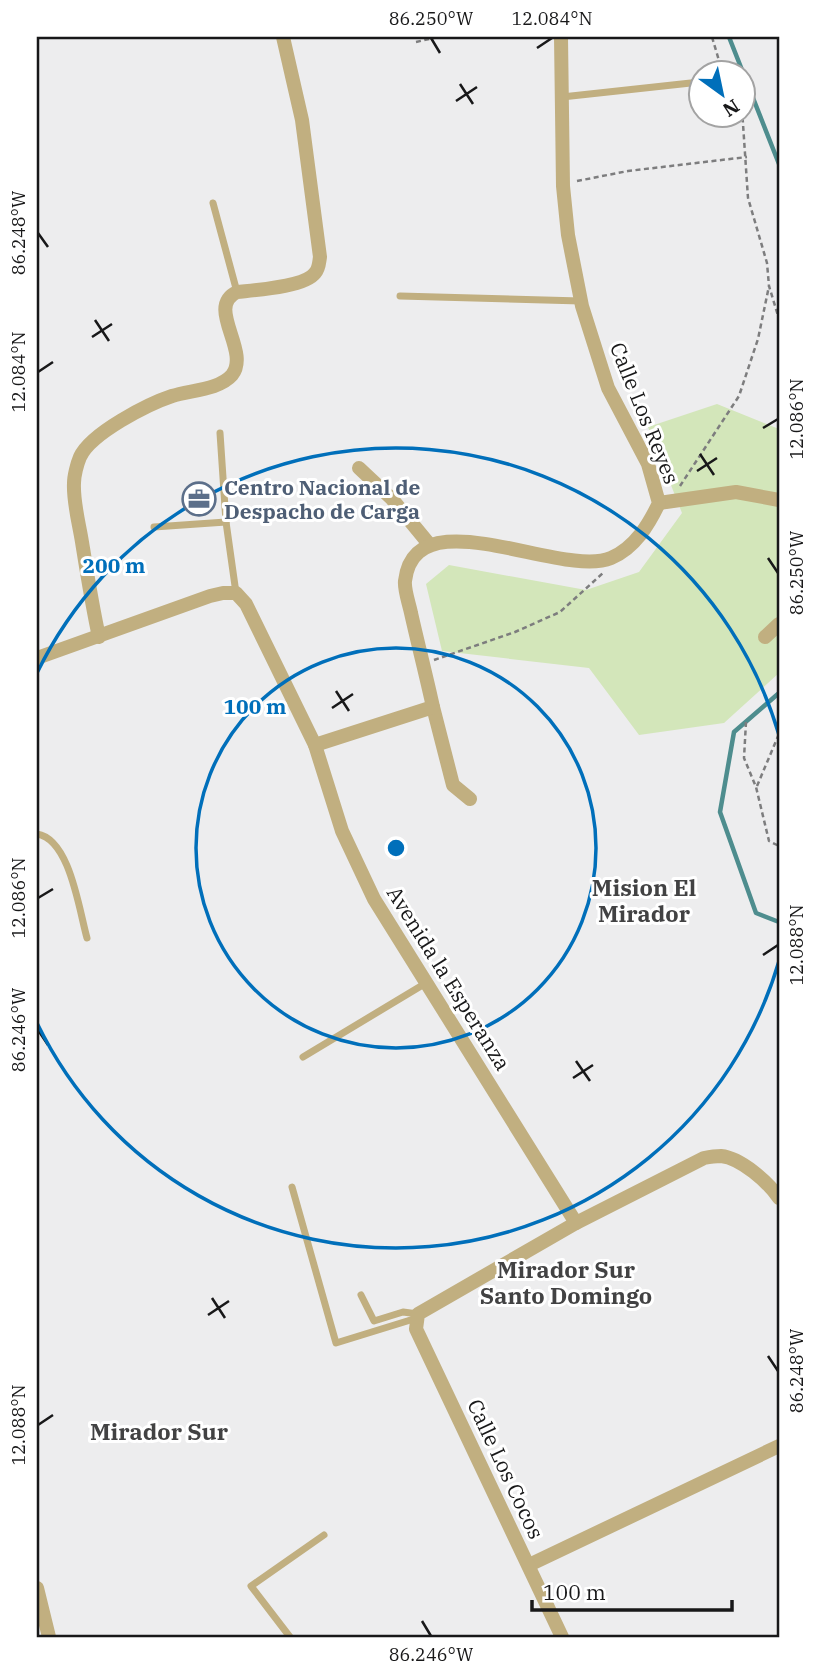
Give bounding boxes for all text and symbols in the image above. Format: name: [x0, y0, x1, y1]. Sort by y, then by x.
text: 86.250°W: [389, 7, 474, 30]
text: 12.084°N: [511, 7, 593, 30]
north arrow: [686, 60, 756, 130]
text: N: [718, 94, 744, 122]
text: 86.248°W: [7, 190, 30, 275]
text: 12.084°N: [7, 331, 30, 413]
street label: Calle Los Reyes: [604, 338, 686, 488]
text: 12.086°N: [785, 378, 808, 460]
place label: Centro Nacional de Despacho de Carga: [224, 473, 421, 525]
office icon: Centro Nacional de Despacho de Carga: [180, 480, 218, 518]
text: 86.250°W: [785, 530, 808, 615]
text: 200 m: [82, 551, 146, 579]
text: 100 m: [223, 692, 287, 720]
centre of rings: [384, 836, 408, 860]
text: 12.086°N: [7, 857, 30, 939]
district label: Mision El Mirador: [592, 872, 696, 928]
street label: Avenida la Esperanza: [381, 881, 517, 1075]
text: 12.088°N: [785, 904, 808, 986]
text: 86.246°W: [7, 987, 30, 1072]
district label: Mirador Sur Santo Domingo: [480, 1254, 652, 1310]
text: 86.248°W: [785, 1328, 808, 1413]
text: 12.088°N: [7, 1384, 30, 1466]
street label: Calle Los Cocos: [461, 1395, 551, 1543]
district label: Mirador Sur: [90, 1416, 229, 1446]
scale bar: [532, 1569, 732, 1613]
text: 100 m: [543, 1578, 606, 1606]
text: 86.246°W: [389, 1643, 474, 1666]

